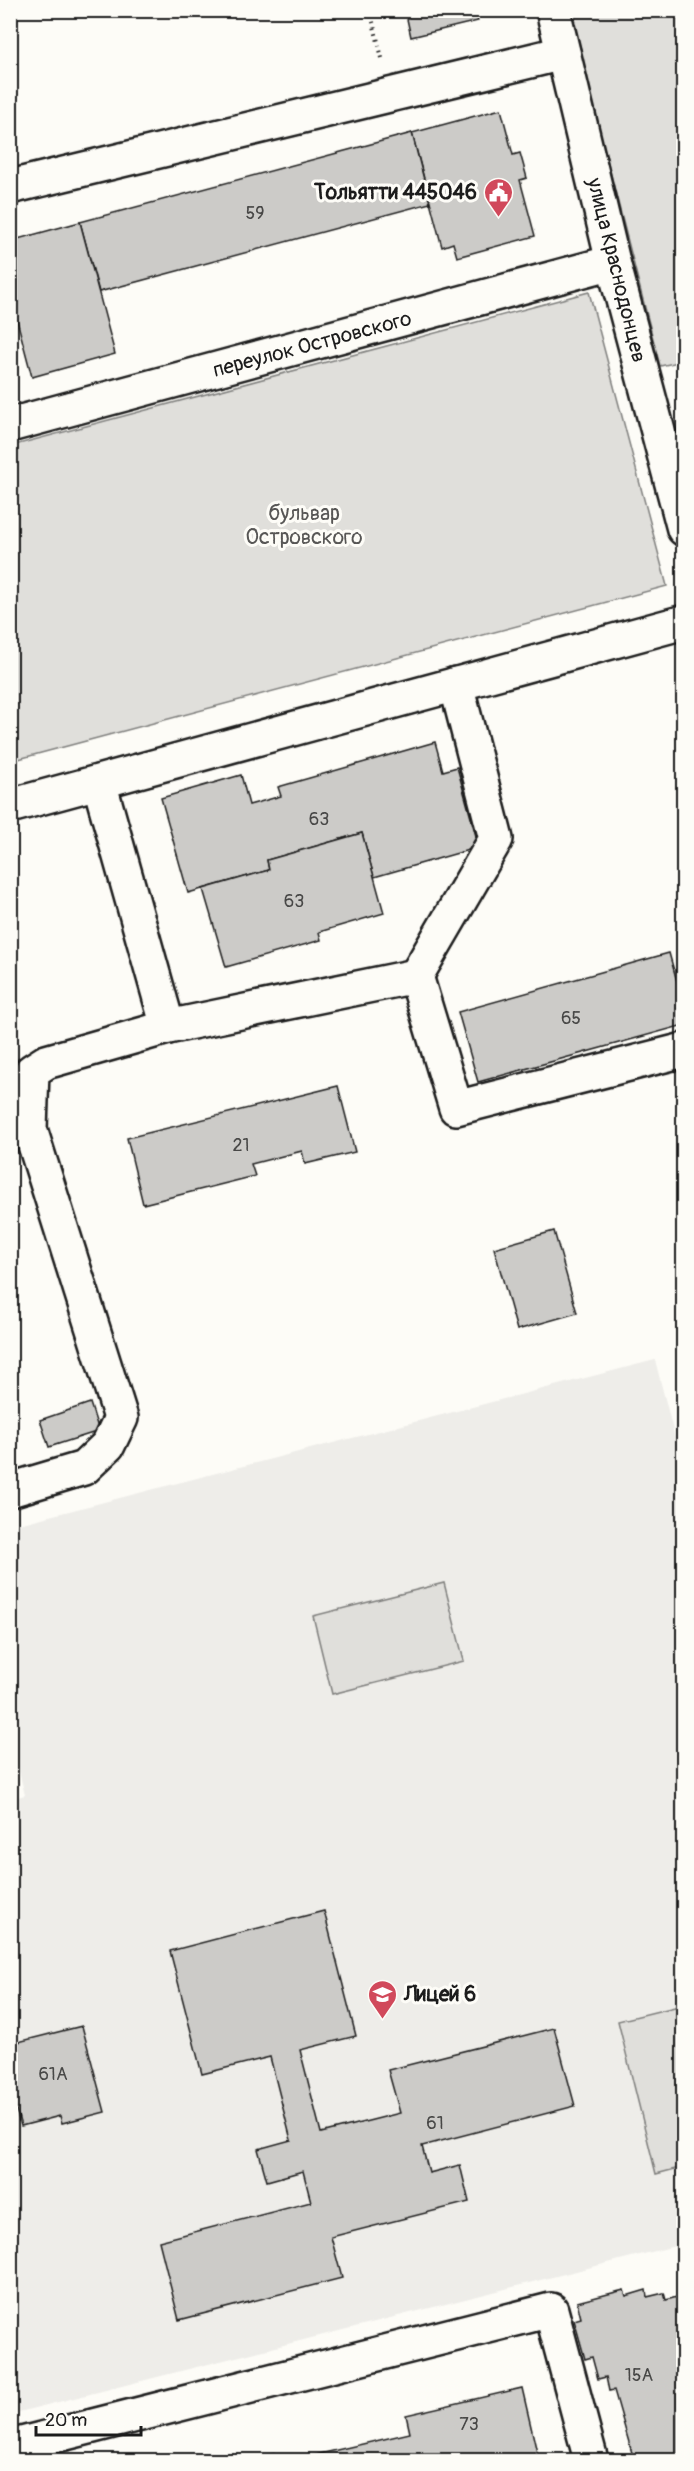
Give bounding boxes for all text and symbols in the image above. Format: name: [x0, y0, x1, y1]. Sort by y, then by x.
street label: улица Краснодонцев: [580, 174, 653, 365]
public building icon: Тольятти 445046: [482, 176, 514, 218]
place label: Тольятти 445046: [313, 179, 477, 206]
house number: 59: [245, 202, 265, 225]
street label: переулок Островского: [210, 305, 415, 384]
park label: бульвар Островского: [246, 500, 362, 551]
house number: 63: [309, 808, 329, 831]
house number: 63: [284, 890, 304, 913]
house number: 65: [561, 1007, 581, 1030]
house number: 21: [232, 1134, 250, 1157]
school or university icon: Лицей 6: [367, 1978, 399, 2020]
place label: Лицей 6: [403, 1981, 476, 2008]
house number: 61А: [38, 2063, 68, 2086]
house number: 61: [426, 2112, 444, 2135]
house number: 15А: [625, 2364, 654, 2387]
scale bar: [36, 2399, 141, 2437]
text: 20 m: [45, 2409, 87, 2432]
house number: 73: [459, 2413, 479, 2436]

